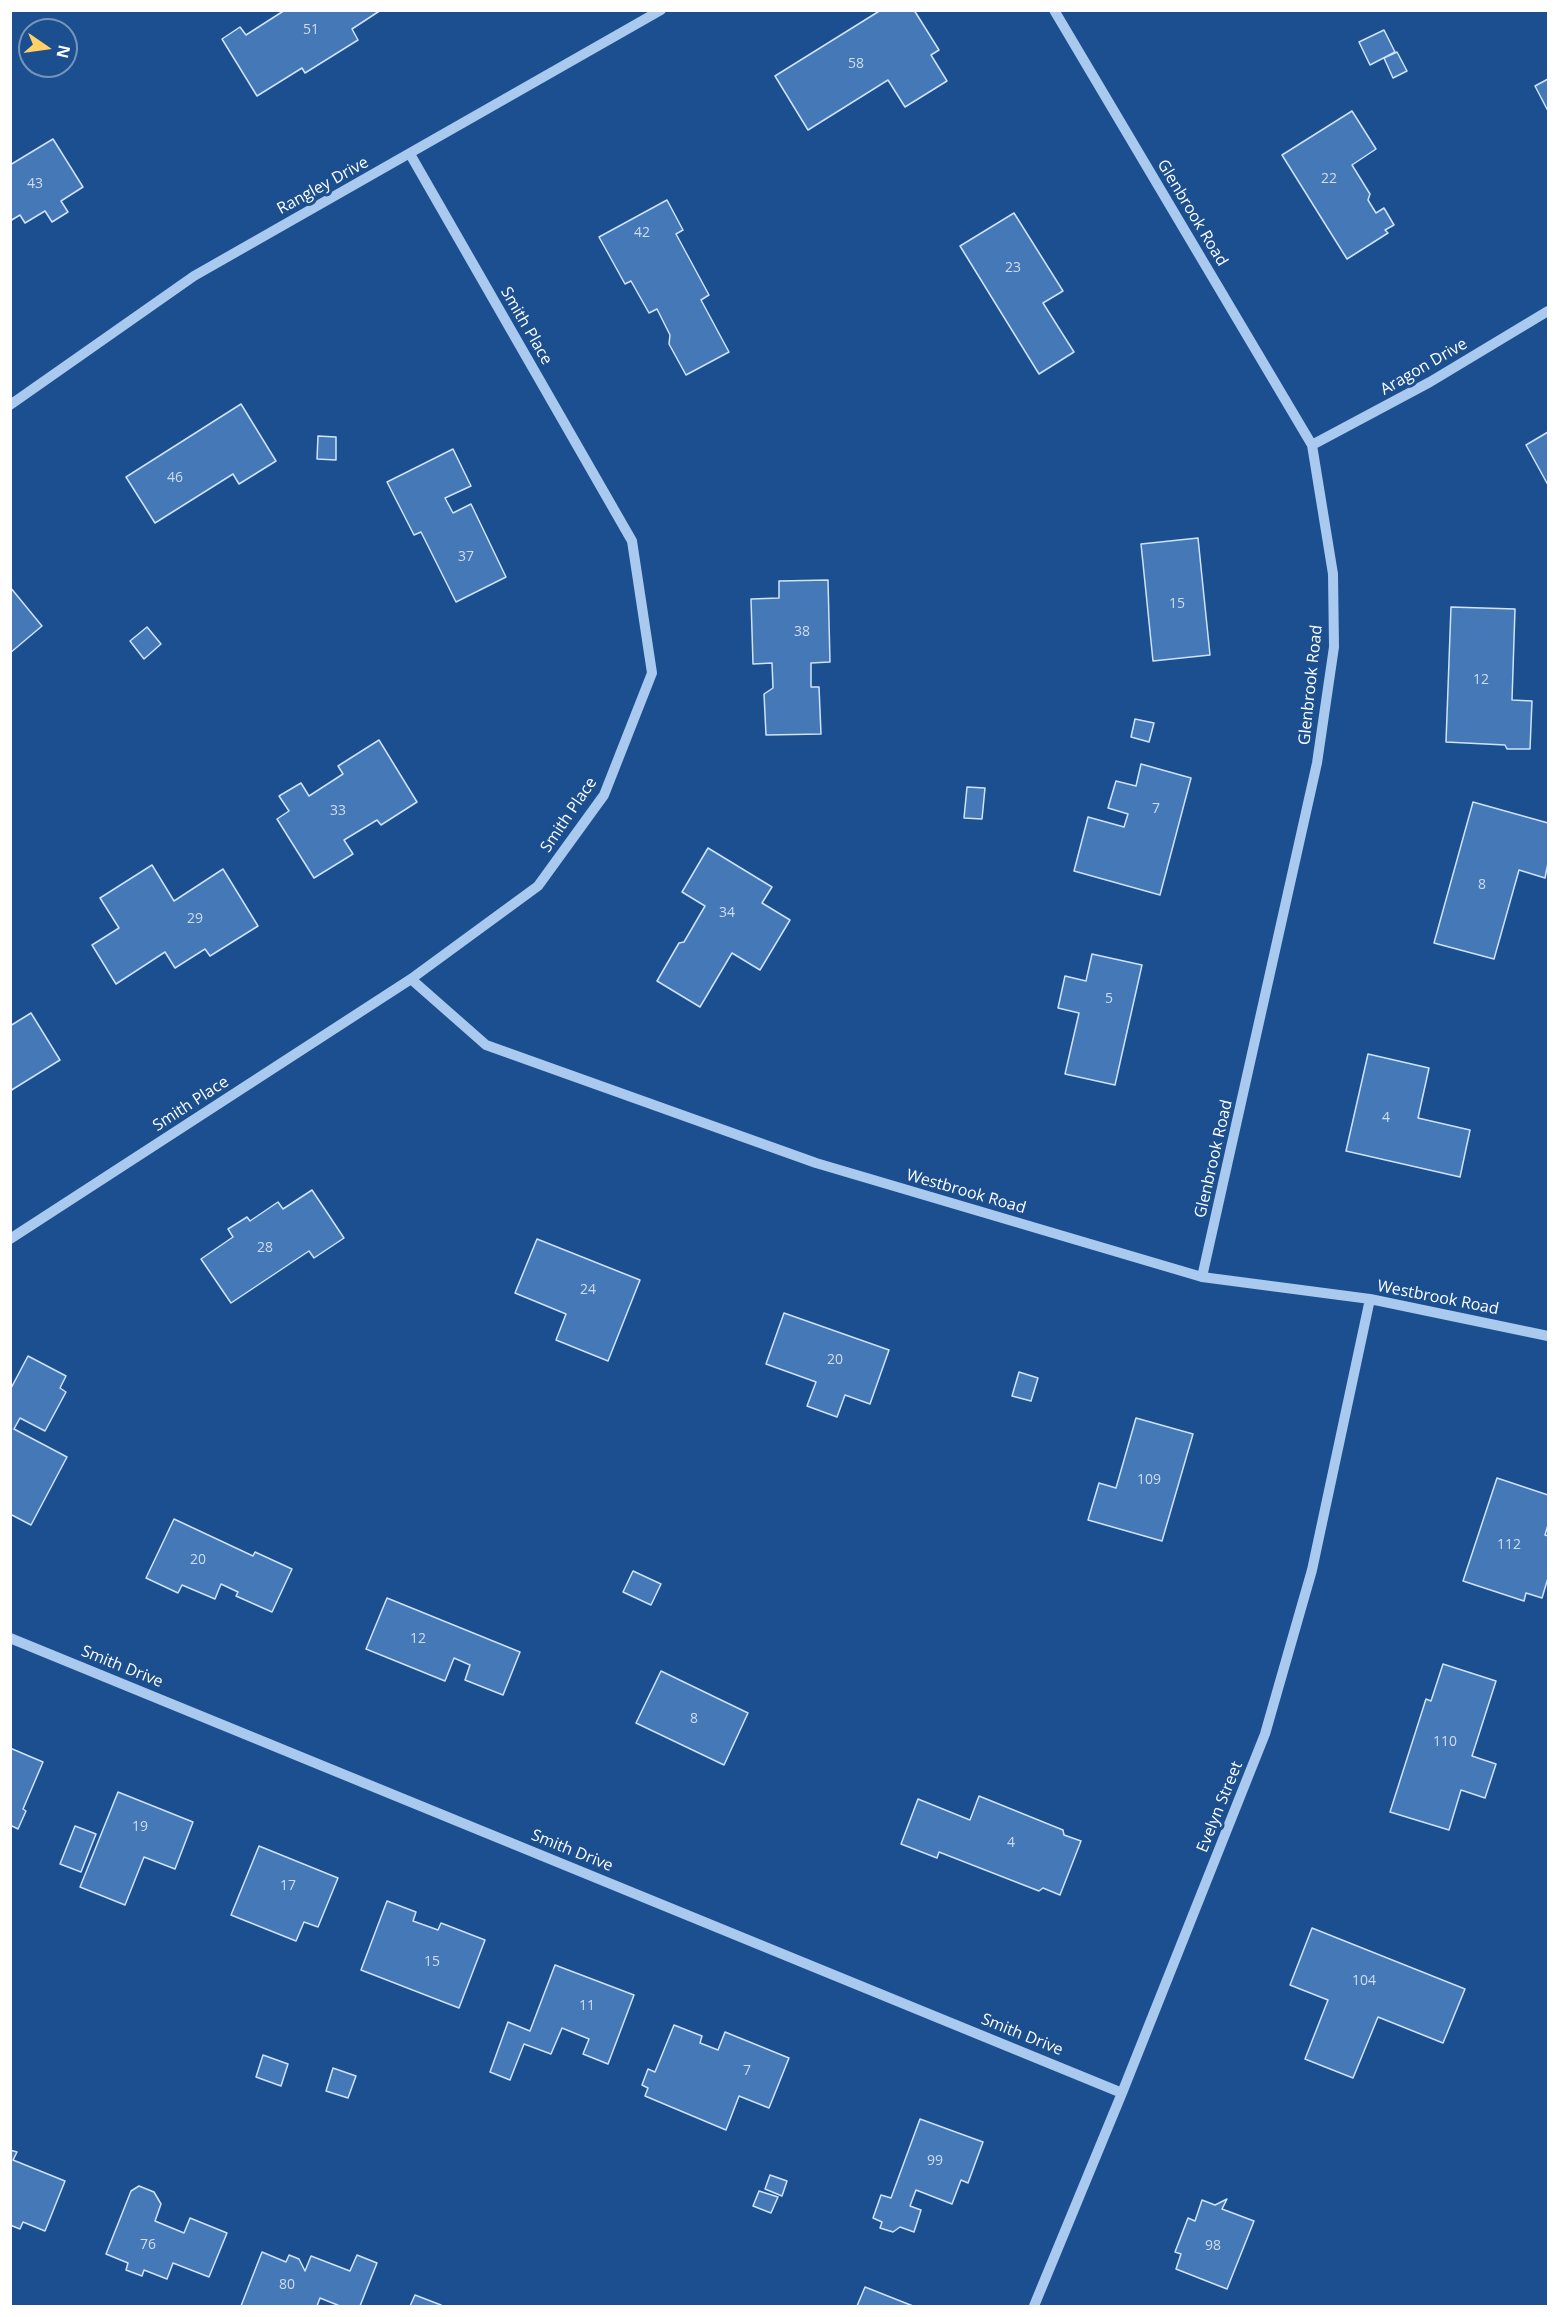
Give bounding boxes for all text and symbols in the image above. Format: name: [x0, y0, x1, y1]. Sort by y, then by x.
north arrow: [18, 18, 78, 78]
house number: 51: [303, 22, 319, 38]
text: N: [51, 43, 76, 60]
house number: 58: [848, 56, 864, 72]
street label: Rangley Drive: [274, 153, 372, 219]
street label: Glenbrook Road: [1153, 156, 1231, 270]
house number: 22: [1321, 171, 1337, 187]
house number: 43: [27, 176, 43, 192]
house number: 42: [634, 225, 650, 241]
house number: 23: [1005, 260, 1021, 276]
street label: Smith Place: [496, 284, 556, 368]
street label: Aragon Drive: [1377, 334, 1471, 400]
house number: 46: [167, 470, 183, 486]
house number: 37: [458, 549, 474, 565]
house number: 15: [1169, 596, 1185, 612]
house number: 38: [794, 624, 810, 640]
street label: Glenbrook Road: [1295, 624, 1327, 746]
house number: 12: [1473, 672, 1489, 688]
street label: Smith Place: [537, 774, 601, 856]
house number: 7: [1152, 801, 1160, 817]
house number: 33: [330, 803, 346, 819]
house number: 8: [1478, 877, 1486, 893]
house number: 34: [719, 905, 735, 921]
house number: 29: [187, 911, 203, 927]
house number: 5: [1105, 991, 1113, 1007]
street label: Smith Place: [149, 1072, 233, 1136]
street label: Glenbrook Road: [1191, 1098, 1237, 1220]
house number: 4: [1382, 1110, 1390, 1126]
street label: Westbrook Road: [904, 1166, 1028, 1218]
house number: 28: [257, 1240, 273, 1256]
street label: Westbrook Road: [1376, 1277, 1500, 1319]
house number: 24: [580, 1282, 596, 1298]
house number: 20: [827, 1352, 843, 1368]
house number: 109: [1137, 1472, 1161, 1488]
house number: 112: [1497, 1537, 1521, 1553]
house number: 20: [190, 1552, 206, 1568]
house number: 12: [410, 1631, 426, 1647]
street label: Smith Drive: [78, 1642, 166, 1692]
house number: 8: [690, 1711, 698, 1727]
house number: 110: [1433, 1734, 1457, 1750]
street label: Evelyn Street: [1193, 1759, 1247, 1855]
house number: 19: [132, 1819, 148, 1835]
street label: Smith Drive: [528, 1826, 616, 1876]
house number: 4: [1007, 1835, 1015, 1851]
house number: 17: [280, 1878, 296, 1894]
house number: 15: [424, 1954, 440, 1970]
house number: 104: [1352, 1973, 1376, 1989]
house number: 11: [579, 1998, 595, 2014]
street label: Smith Drive: [978, 2010, 1066, 2060]
house number: 7: [743, 2063, 751, 2079]
house number: 99: [927, 2153, 943, 2169]
house number: 76: [140, 2237, 156, 2253]
house number: 98: [1205, 2238, 1221, 2254]
house number: 80: [279, 2277, 295, 2293]

